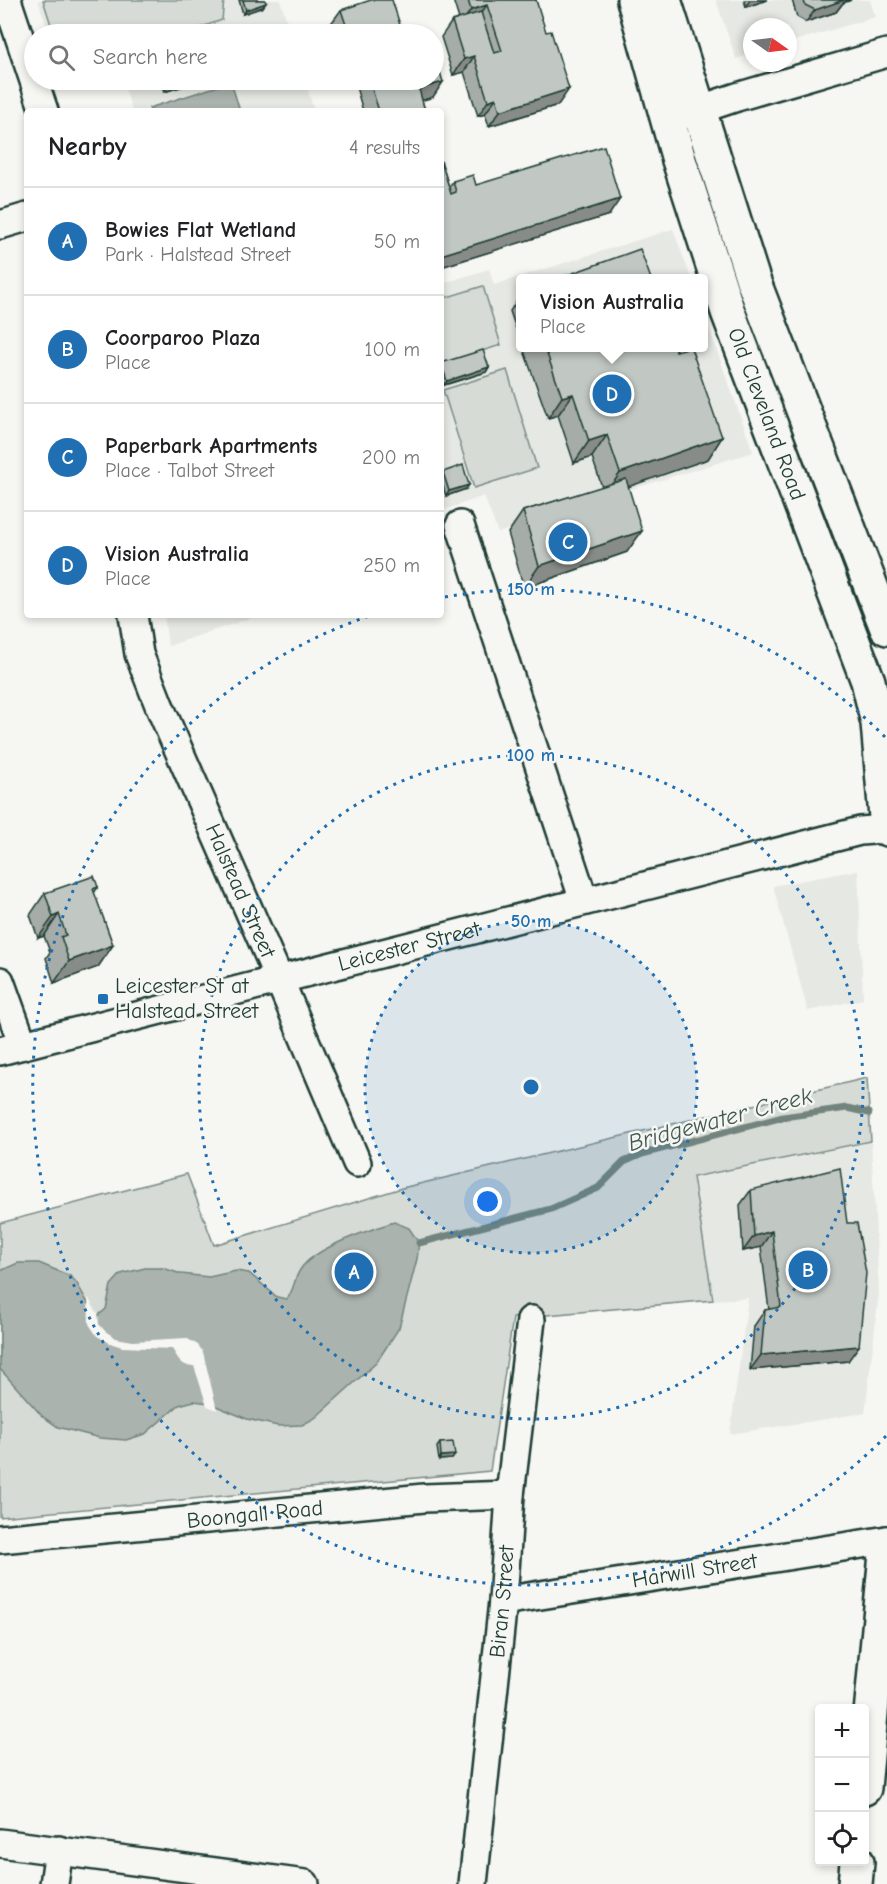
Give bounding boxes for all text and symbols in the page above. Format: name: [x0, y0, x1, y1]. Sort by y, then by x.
north arrow: [743, 18, 797, 72]
search box: [24, 24, 444, 90]
icon: search: [45, 41, 78, 74]
text: Search here: [93, 44, 208, 70]
text: Nearby: [48, 132, 127, 162]
text: 4 results: [349, 136, 420, 159]
text: Bowies Flat Wetland: [105, 217, 296, 243]
text: A: [62, 230, 73, 253]
text: 50 m: [374, 230, 420, 253]
text: Park · Halstead Street: [105, 243, 291, 266]
popup: [516, 274, 708, 352]
text: Vision Australia: [540, 289, 684, 315]
text: Place: [540, 315, 585, 338]
street label: Old Cleveland Road: [722, 324, 811, 504]
text: Coorparoo Plaza: [105, 325, 260, 351]
text: B: [61, 338, 74, 361]
text: 100 m: [365, 338, 420, 361]
text: Place: [105, 351, 151, 374]
pin: D: [592, 372, 632, 416]
text: Paperbark Apartments: [105, 433, 317, 459]
text: C: [61, 446, 74, 469]
text: 200 m: [362, 446, 420, 469]
text: Place · Talbot Street: [105, 459, 274, 482]
pin: C: [548, 520, 588, 564]
text: Vision Australia: [105, 541, 249, 567]
text: D: [61, 554, 74, 577]
text: 250 m: [363, 554, 420, 577]
text: Place: [105, 567, 151, 590]
text: 150 m: [507, 579, 555, 600]
text: 100 m: [507, 745, 555, 766]
street label: Halstead Street: [200, 820, 281, 962]
text: 50 m: [511, 911, 551, 932]
street label: Leicester Street: [335, 916, 483, 977]
place label: Leicester St at Halstead Street: [115, 973, 259, 1024]
marker: Leicester St at Halstead Street: [96, 992, 110, 1006]
centre of rings: [521, 1077, 541, 1097]
water label: Bridgewater Creek: [625, 1081, 816, 1157]
your location: [473, 1187, 502, 1216]
pin: B: [788, 1248, 828, 1292]
pin: A: [334, 1250, 374, 1294]
street label: Boongall Road: [186, 1495, 324, 1534]
street label: Biran Street: [484, 1544, 520, 1659]
street label: Harwill Street: [630, 1548, 760, 1593]
map controls: [815, 1704, 869, 1866]
button: +: [815, 1704, 869, 1758]
button: −: [815, 1758, 869, 1812]
button: locate: [815, 1812, 869, 1866]

